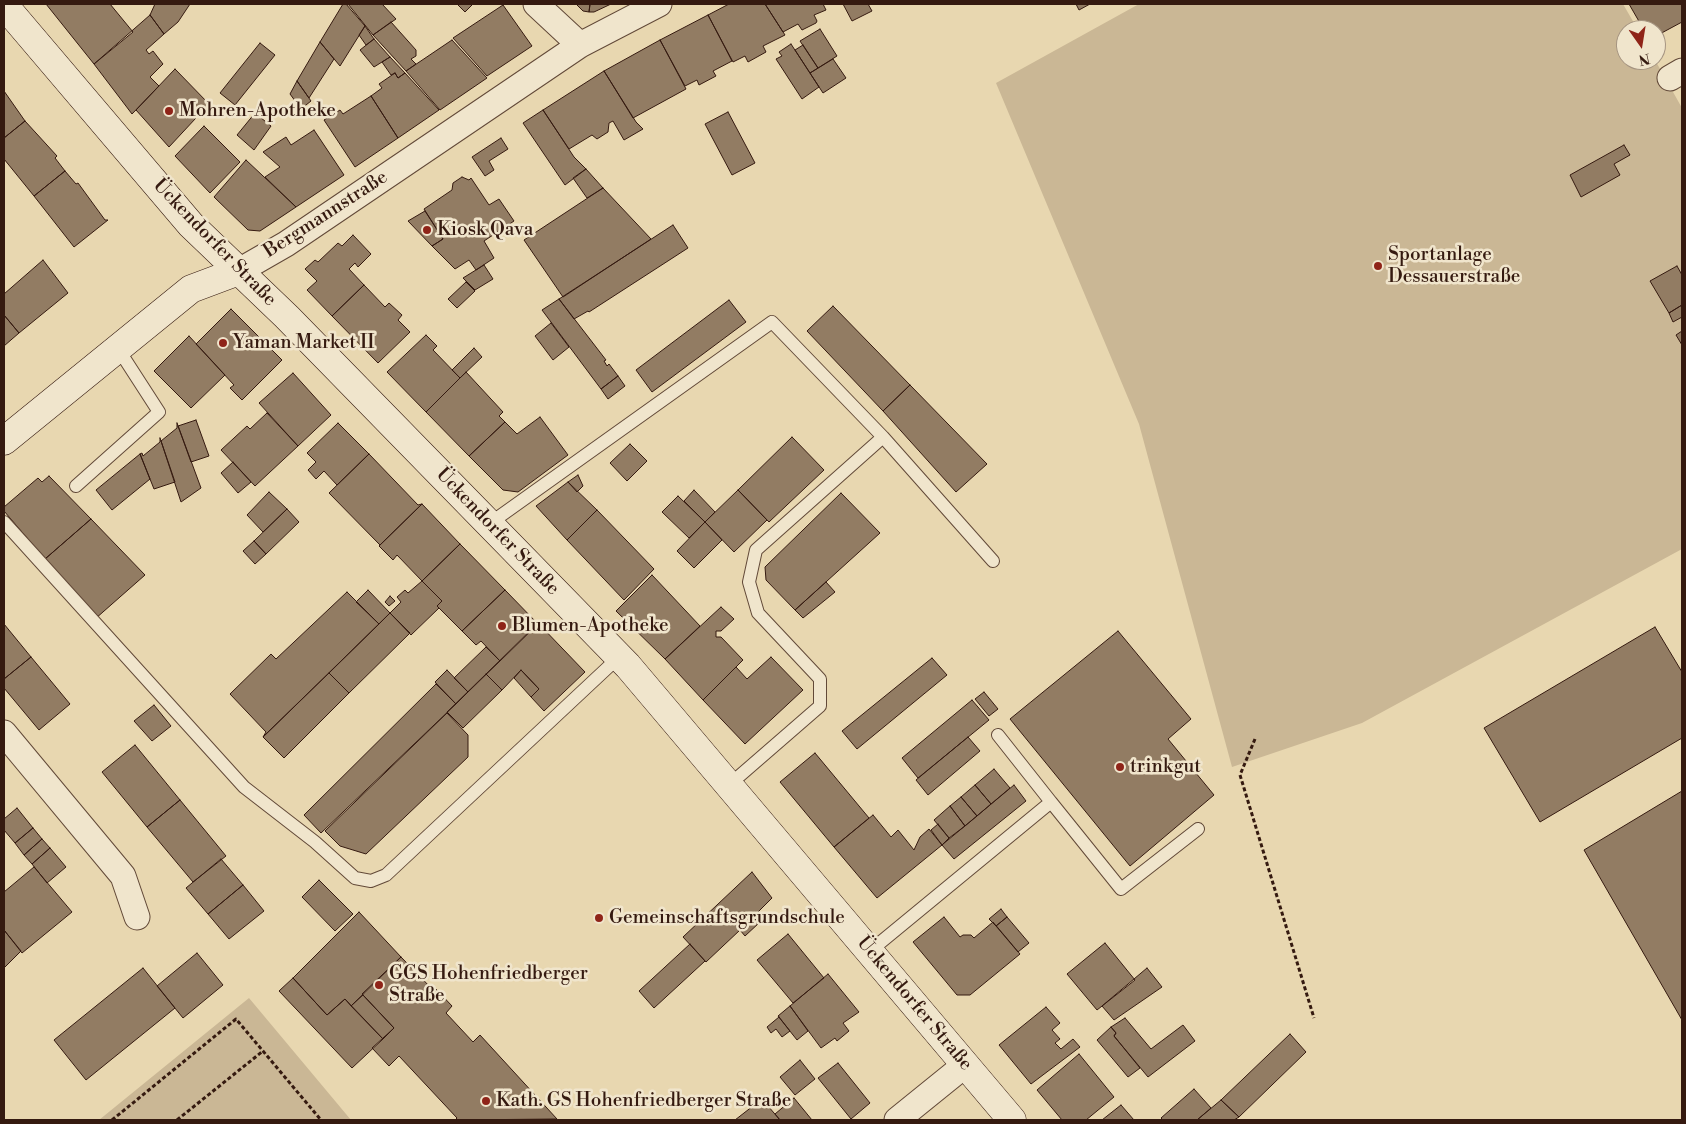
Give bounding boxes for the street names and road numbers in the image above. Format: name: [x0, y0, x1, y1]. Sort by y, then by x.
street label: Bergmannstraße: [260, 167, 392, 263]
street label: Ückendorfer Straße: [147, 175, 281, 311]
street label: Ückendorfer Straße: [430, 464, 564, 600]
street label: Ückendorfer Straße: [851, 932, 977, 1076]

